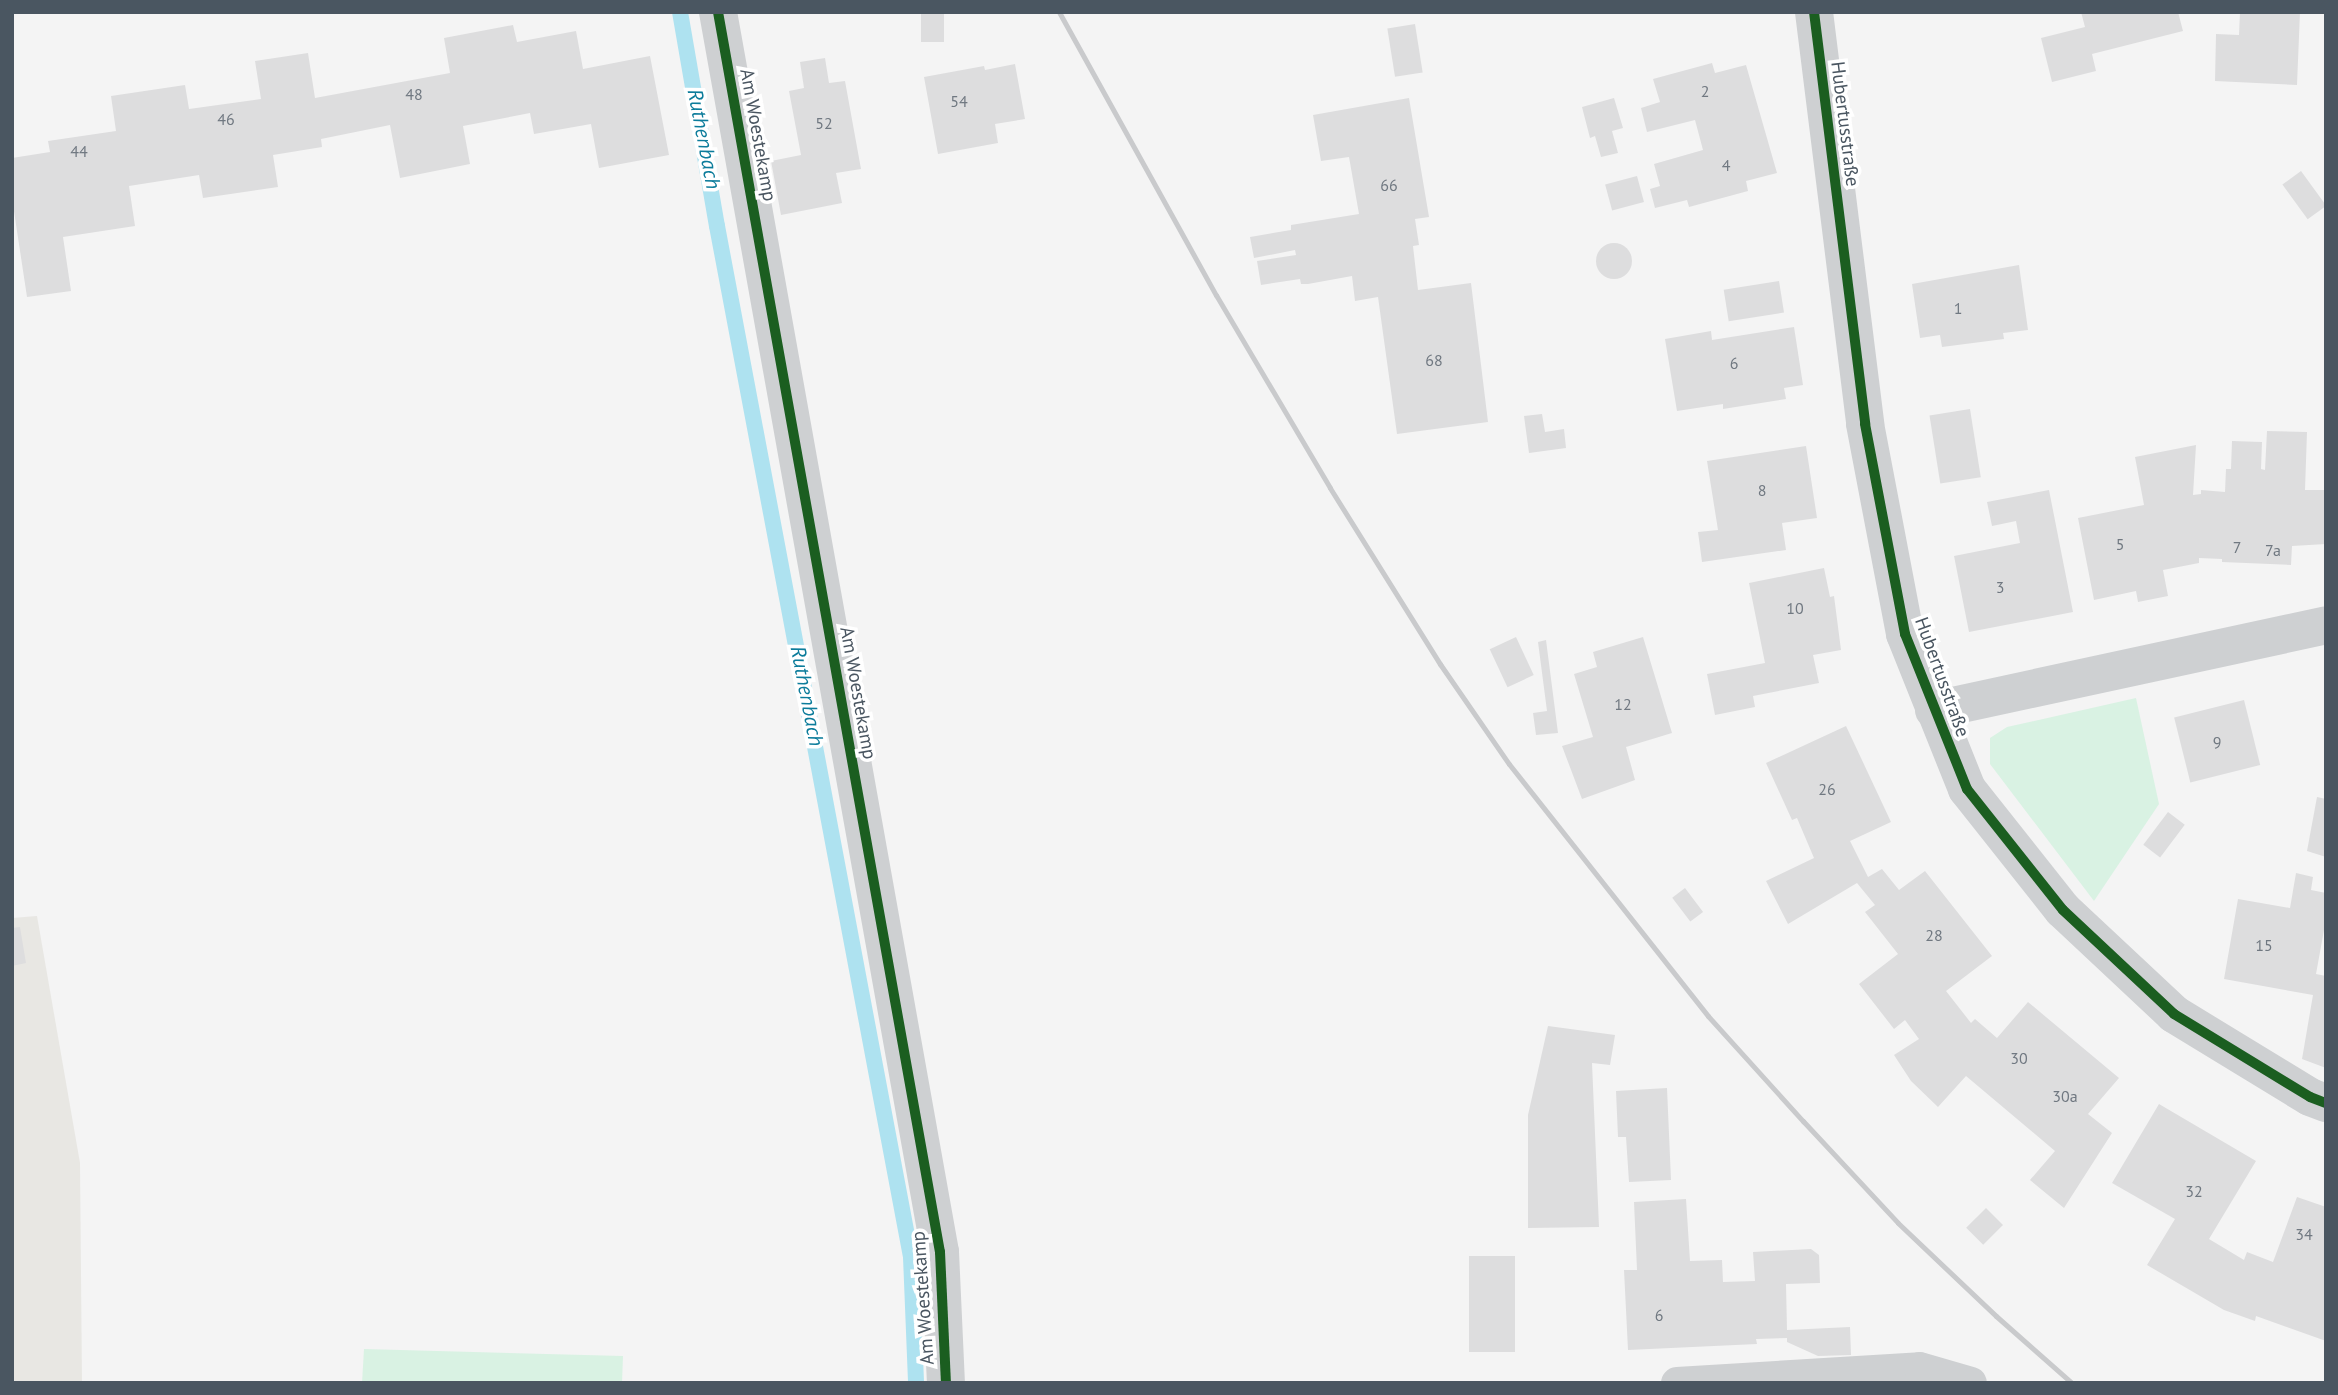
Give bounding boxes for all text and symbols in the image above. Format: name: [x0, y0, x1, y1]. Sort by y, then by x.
street label: Hubertusstraße: [1826, 60, 1864, 188]
street label: Am Woestekamp: [735, 67, 781, 203]
house number: 2: [1701, 81, 1709, 101]
house number: 48: [405, 84, 423, 104]
water label: Ruthenbach: [682, 87, 726, 191]
house number: 54: [950, 91, 968, 111]
house number: 46: [217, 109, 235, 129]
house number: 52: [815, 113, 833, 133]
house number: 44: [70, 141, 88, 161]
house number: 4: [1722, 155, 1730, 175]
house number: 66: [1380, 175, 1398, 195]
house number: 1: [1954, 298, 1962, 318]
house number: 68: [1425, 350, 1443, 370]
house number: 6: [1730, 353, 1738, 373]
house number: 8: [1758, 480, 1766, 500]
house number: 5: [2116, 534, 2124, 554]
house number: 7: [2233, 537, 2241, 557]
house number: 7a: [2265, 540, 2281, 560]
house number: 3: [1996, 577, 2004, 597]
house number: 10: [1786, 598, 1804, 618]
street label: Hubertusstraße: [1910, 614, 1974, 740]
street label: Am Woestekamp: [835, 625, 881, 761]
water label: Ruthenbach: [785, 644, 829, 748]
house number: 12: [1614, 694, 1632, 714]
house number: 9: [2213, 732, 2221, 752]
house number: 26: [1818, 779, 1836, 799]
house number: 28: [1925, 925, 1943, 945]
house number: 15: [2255, 935, 2273, 955]
house number: 30: [2010, 1048, 2028, 1068]
house number: 30a: [2052, 1086, 2078, 1106]
house number: 32: [2185, 1181, 2203, 1201]
house number: 34: [2295, 1224, 2313, 1244]
street label: Am Woestekamp: [907, 1230, 939, 1366]
house number: 6: [1655, 1305, 1663, 1325]

